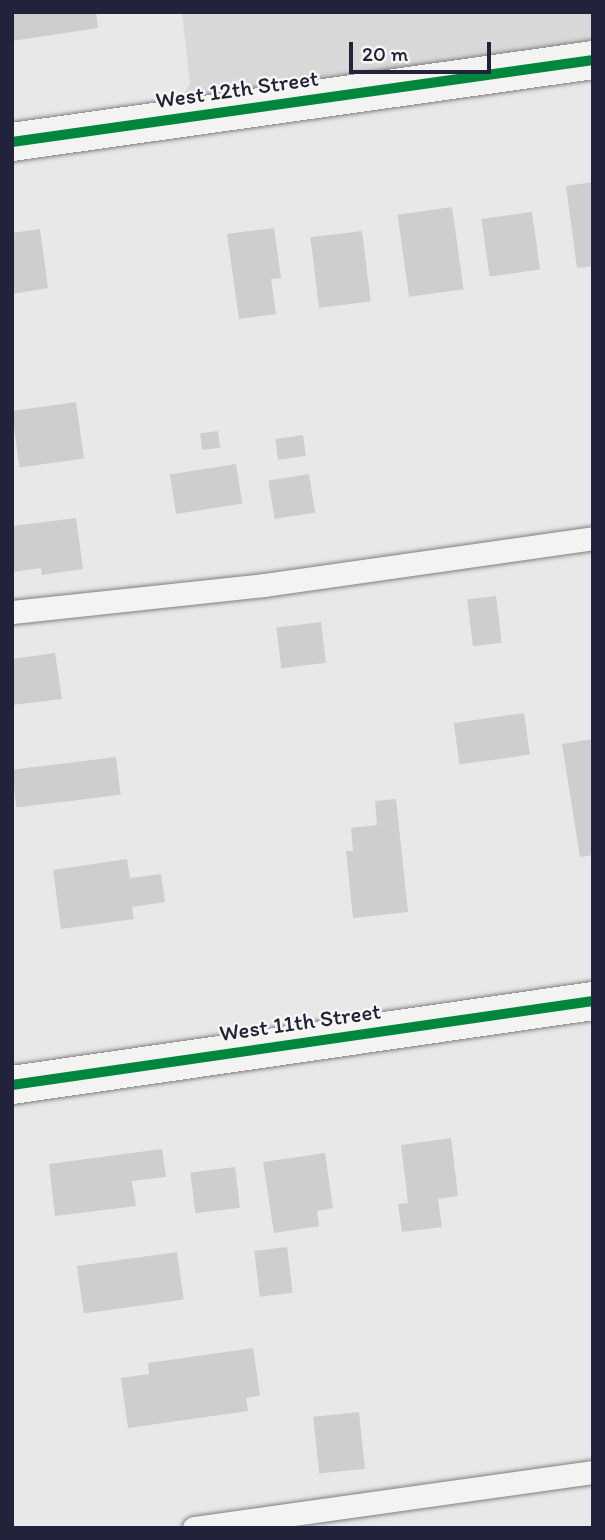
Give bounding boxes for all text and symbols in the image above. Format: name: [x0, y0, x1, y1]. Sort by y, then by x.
scale bar: [353, 28, 495, 72]
text: 20 m: [362, 41, 408, 66]
street label: West 12th Street: [154, 64, 320, 114]
street label: West 11th Street: [218, 997, 382, 1047]

